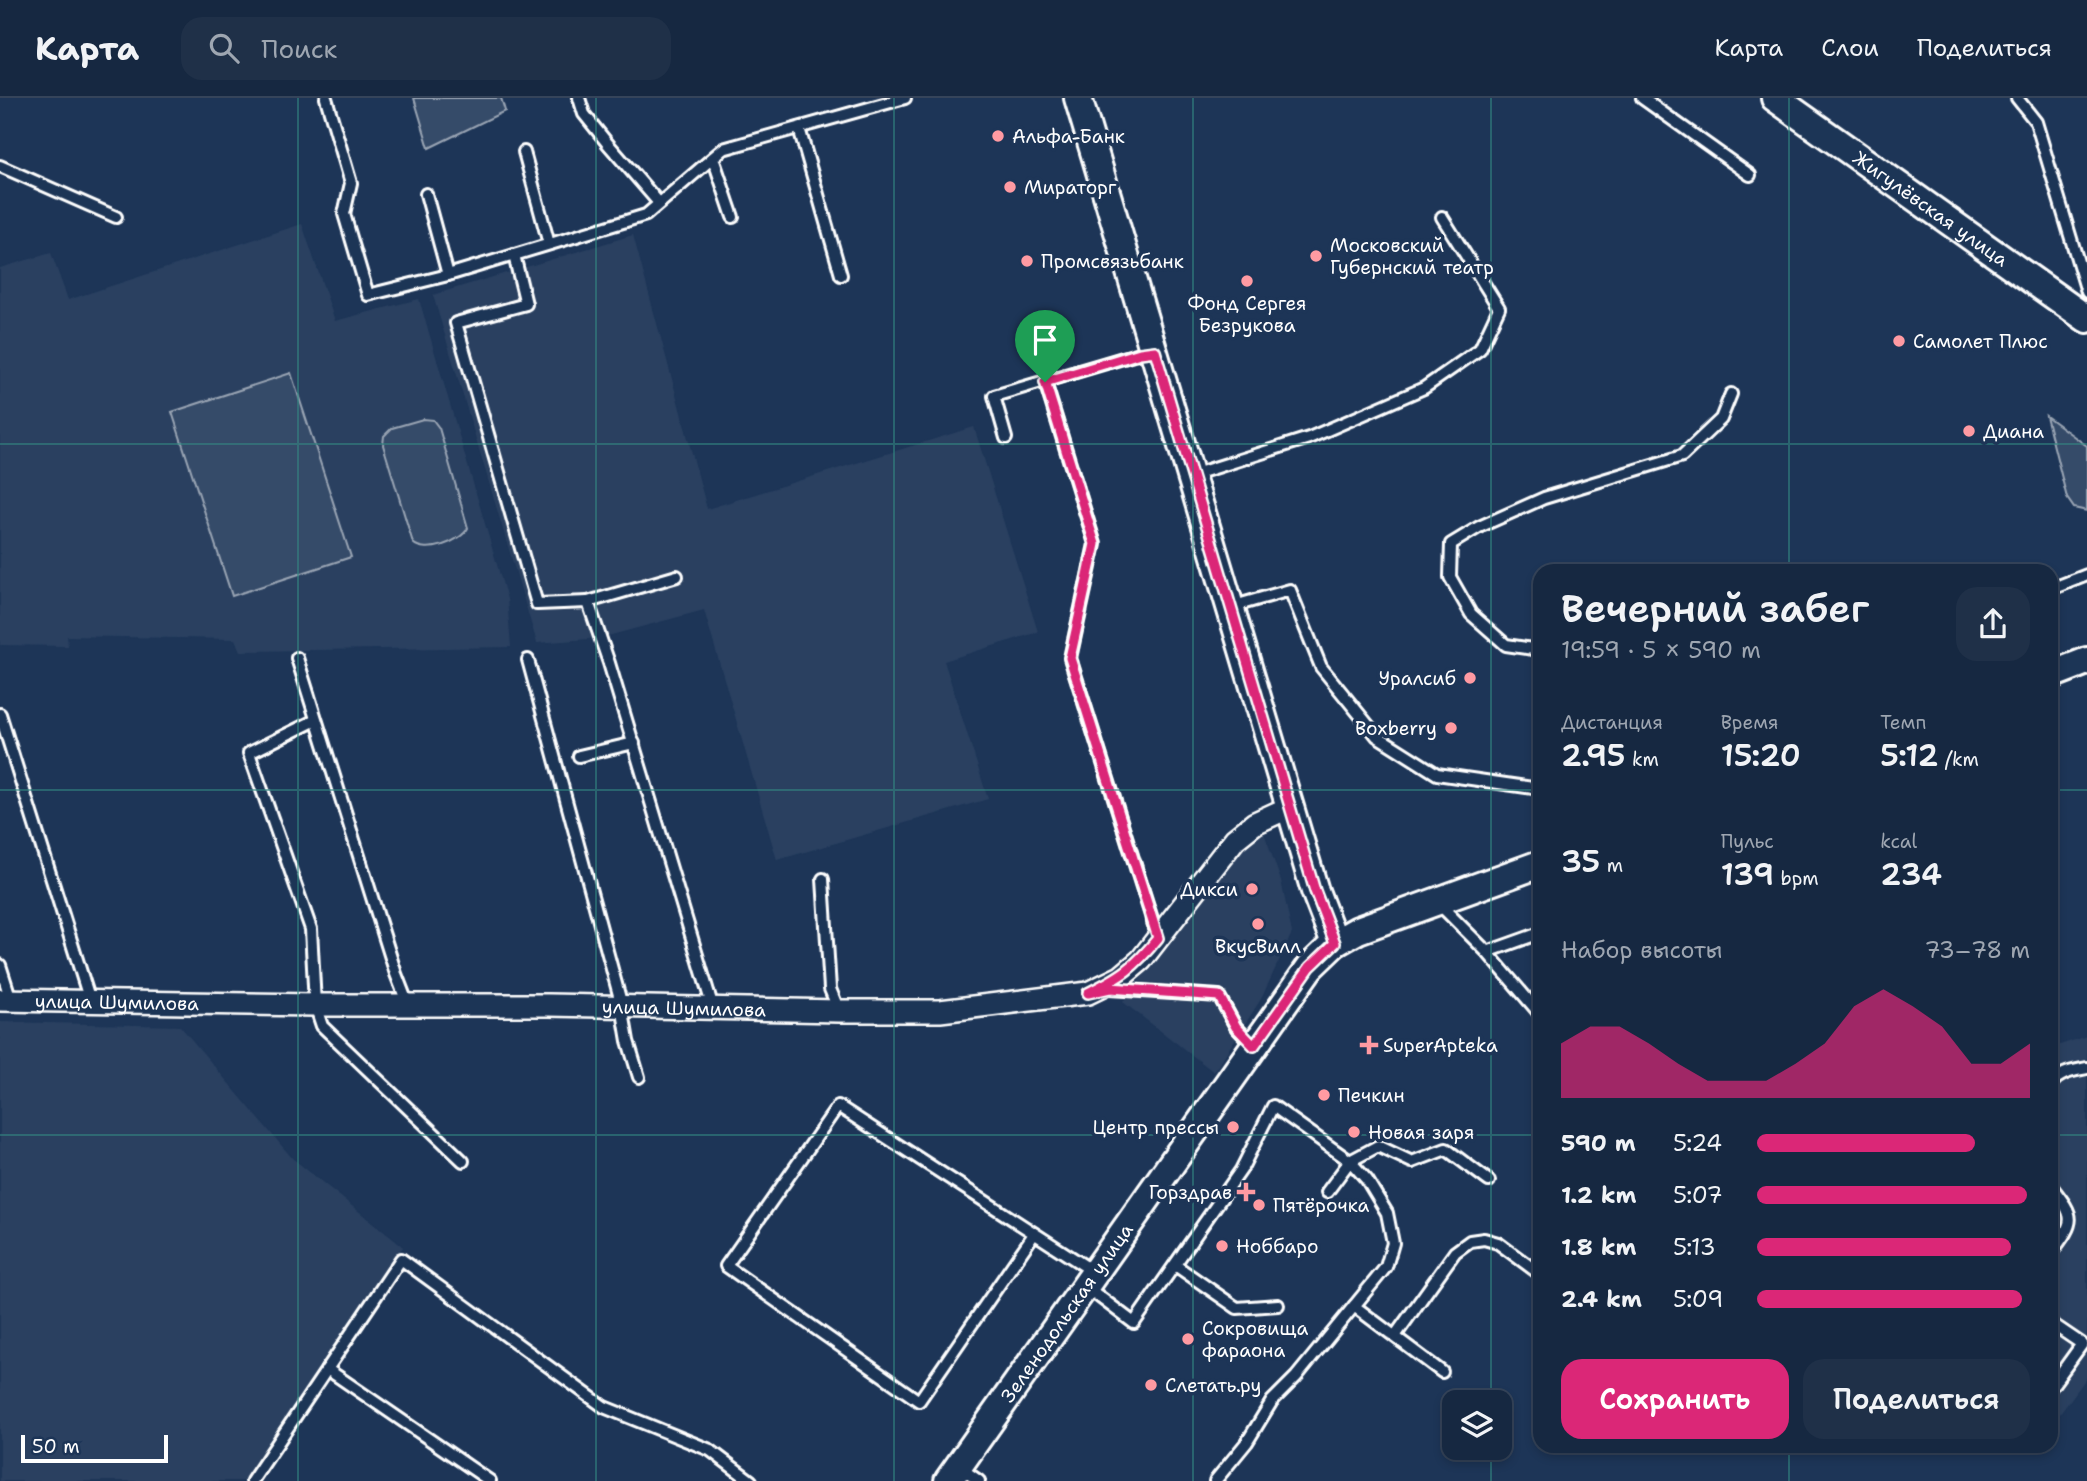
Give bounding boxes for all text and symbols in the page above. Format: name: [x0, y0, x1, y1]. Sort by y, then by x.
search box: [181, 17, 671, 80]
text: Карта: [35, 26, 139, 71]
icon: search: [205, 29, 243, 67]
text: Поиск: [261, 31, 337, 66]
text: Карта: [1715, 32, 1783, 64]
text: Слои: [1821, 32, 1879, 64]
text: Поделиться: [1917, 32, 2052, 64]
place label: Альфа-Банк: [1012, 124, 1125, 149]
marker: Альфа-Банк: [990, 128, 1006, 144]
street label: Жигулёвская улица: [1848, 145, 2013, 272]
place label: Мираторг: [1024, 175, 1117, 200]
marker: Мираторг: [1002, 179, 1018, 195]
place label: Московский Губернский театр: [1330, 233, 1494, 280]
marker: Московский Губернский театр: [1308, 248, 1324, 264]
place label: Промсвязьбанк: [1041, 249, 1184, 274]
marker: Промсвязьбанк: [1019, 253, 1035, 269]
marker: Фонд Сергея Безрукова: [1239, 273, 1255, 289]
place label: Фонд Сергея Безрукова: [1188, 291, 1306, 338]
pin: [1015, 310, 1075, 382]
icon: arrive: [1026, 321, 1064, 359]
place label: Самолет Плюс: [1913, 329, 2048, 354]
marker: Самолет Плюс: [1891, 333, 1907, 349]
place label: Диана: [1983, 419, 2044, 444]
marker: Диана: [1961, 423, 1977, 439]
text: Вечерний забег: [1561, 583, 1869, 634]
button: share: [1956, 587, 2030, 661]
text: 19:59 · 5 × 590 m: [1561, 635, 1761, 665]
place label: Уралсиб: [1378, 666, 1456, 691]
marker: Уралсиб: [1462, 670, 1478, 686]
text: Дистанция: [1561, 710, 1663, 735]
text: Время: [1721, 710, 1779, 735]
text: Темп: [1880, 710, 1926, 735]
place label: Boxberry: [1355, 716, 1437, 741]
marker: Boxberry: [1443, 720, 1459, 736]
text: 2.95: [1561, 735, 1625, 776]
text: 15:20: [1721, 735, 1801, 776]
text: 5:12: [1880, 735, 1938, 776]
text: km: [1625, 747, 1659, 772]
text: /km: [1938, 747, 1979, 772]
text: Пульс: [1721, 829, 1774, 854]
text: kcal: [1880, 829, 1917, 854]
text: 35: [1561, 841, 1600, 882]
text: m: [1600, 853, 1623, 878]
text: 139: [1721, 854, 1774, 895]
text: 234: [1880, 854, 1942, 895]
text: bpm: [1774, 866, 1819, 891]
place label: Дикси: [1180, 877, 1238, 902]
marker: Дикси: [1244, 881, 1260, 897]
marker: ВкусВилл: [1250, 916, 1266, 932]
place label: ВкусВилл: [1215, 934, 1301, 959]
text: Набор высоты: [1561, 935, 1722, 965]
text: 73–78 m: [1924, 935, 2030, 965]
street label: улица Шумилова: [35, 988, 199, 1016]
street label: улица Шумилова: [602, 994, 766, 1022]
place label: SuperApteka: [1383, 1033, 1498, 1058]
marker: SuperApteka: [1361, 1037, 1377, 1053]
place label: Печкин: [1338, 1083, 1405, 1108]
marker: Печкин: [1316, 1087, 1332, 1103]
place label: Центр прессы: [1092, 1115, 1219, 1140]
marker: Центр прессы: [1225, 1119, 1241, 1135]
place label: Новая заря: [1368, 1120, 1475, 1145]
marker: Новая заря: [1346, 1124, 1362, 1140]
text: 590 m: [1561, 1128, 1636, 1158]
text: 5:24: [1673, 1128, 1722, 1158]
place label: Горздрав: [1149, 1180, 1232, 1205]
text: 1.2 km: [1561, 1180, 1637, 1210]
text: 5:07: [1673, 1180, 1723, 1210]
marker: Горздрав: [1238, 1184, 1254, 1200]
place label: Пятёрочка: [1273, 1193, 1369, 1218]
marker: Пятёрочка: [1251, 1197, 1267, 1213]
street label: Зеленодольская улица: [995, 1218, 1138, 1407]
text: 1.8 km: [1561, 1232, 1636, 1262]
text: 5:13: [1673, 1232, 1716, 1262]
place label: Ноббаро: [1236, 1234, 1318, 1259]
marker: Ноббаро: [1214, 1238, 1230, 1254]
text: 2.4 km: [1561, 1284, 1642, 1314]
text: 5:09: [1673, 1284, 1723, 1314]
place label: Сокровища фараона: [1202, 1316, 1308, 1363]
marker: Сокровища фараона: [1180, 1331, 1196, 1347]
button: Сохранить: [1561, 1359, 1789, 1439]
button: Поделиться: [1803, 1359, 2030, 1439]
place label: Слетать.ру: [1165, 1373, 1262, 1398]
marker: Слетать.ру: [1143, 1377, 1159, 1393]
map controls: [1442, 1390, 1512, 1460]
button: layers: [1442, 1390, 1512, 1460]
scale bar: [21, 1432, 168, 1464]
text: 50 m: [32, 1434, 80, 1459]

